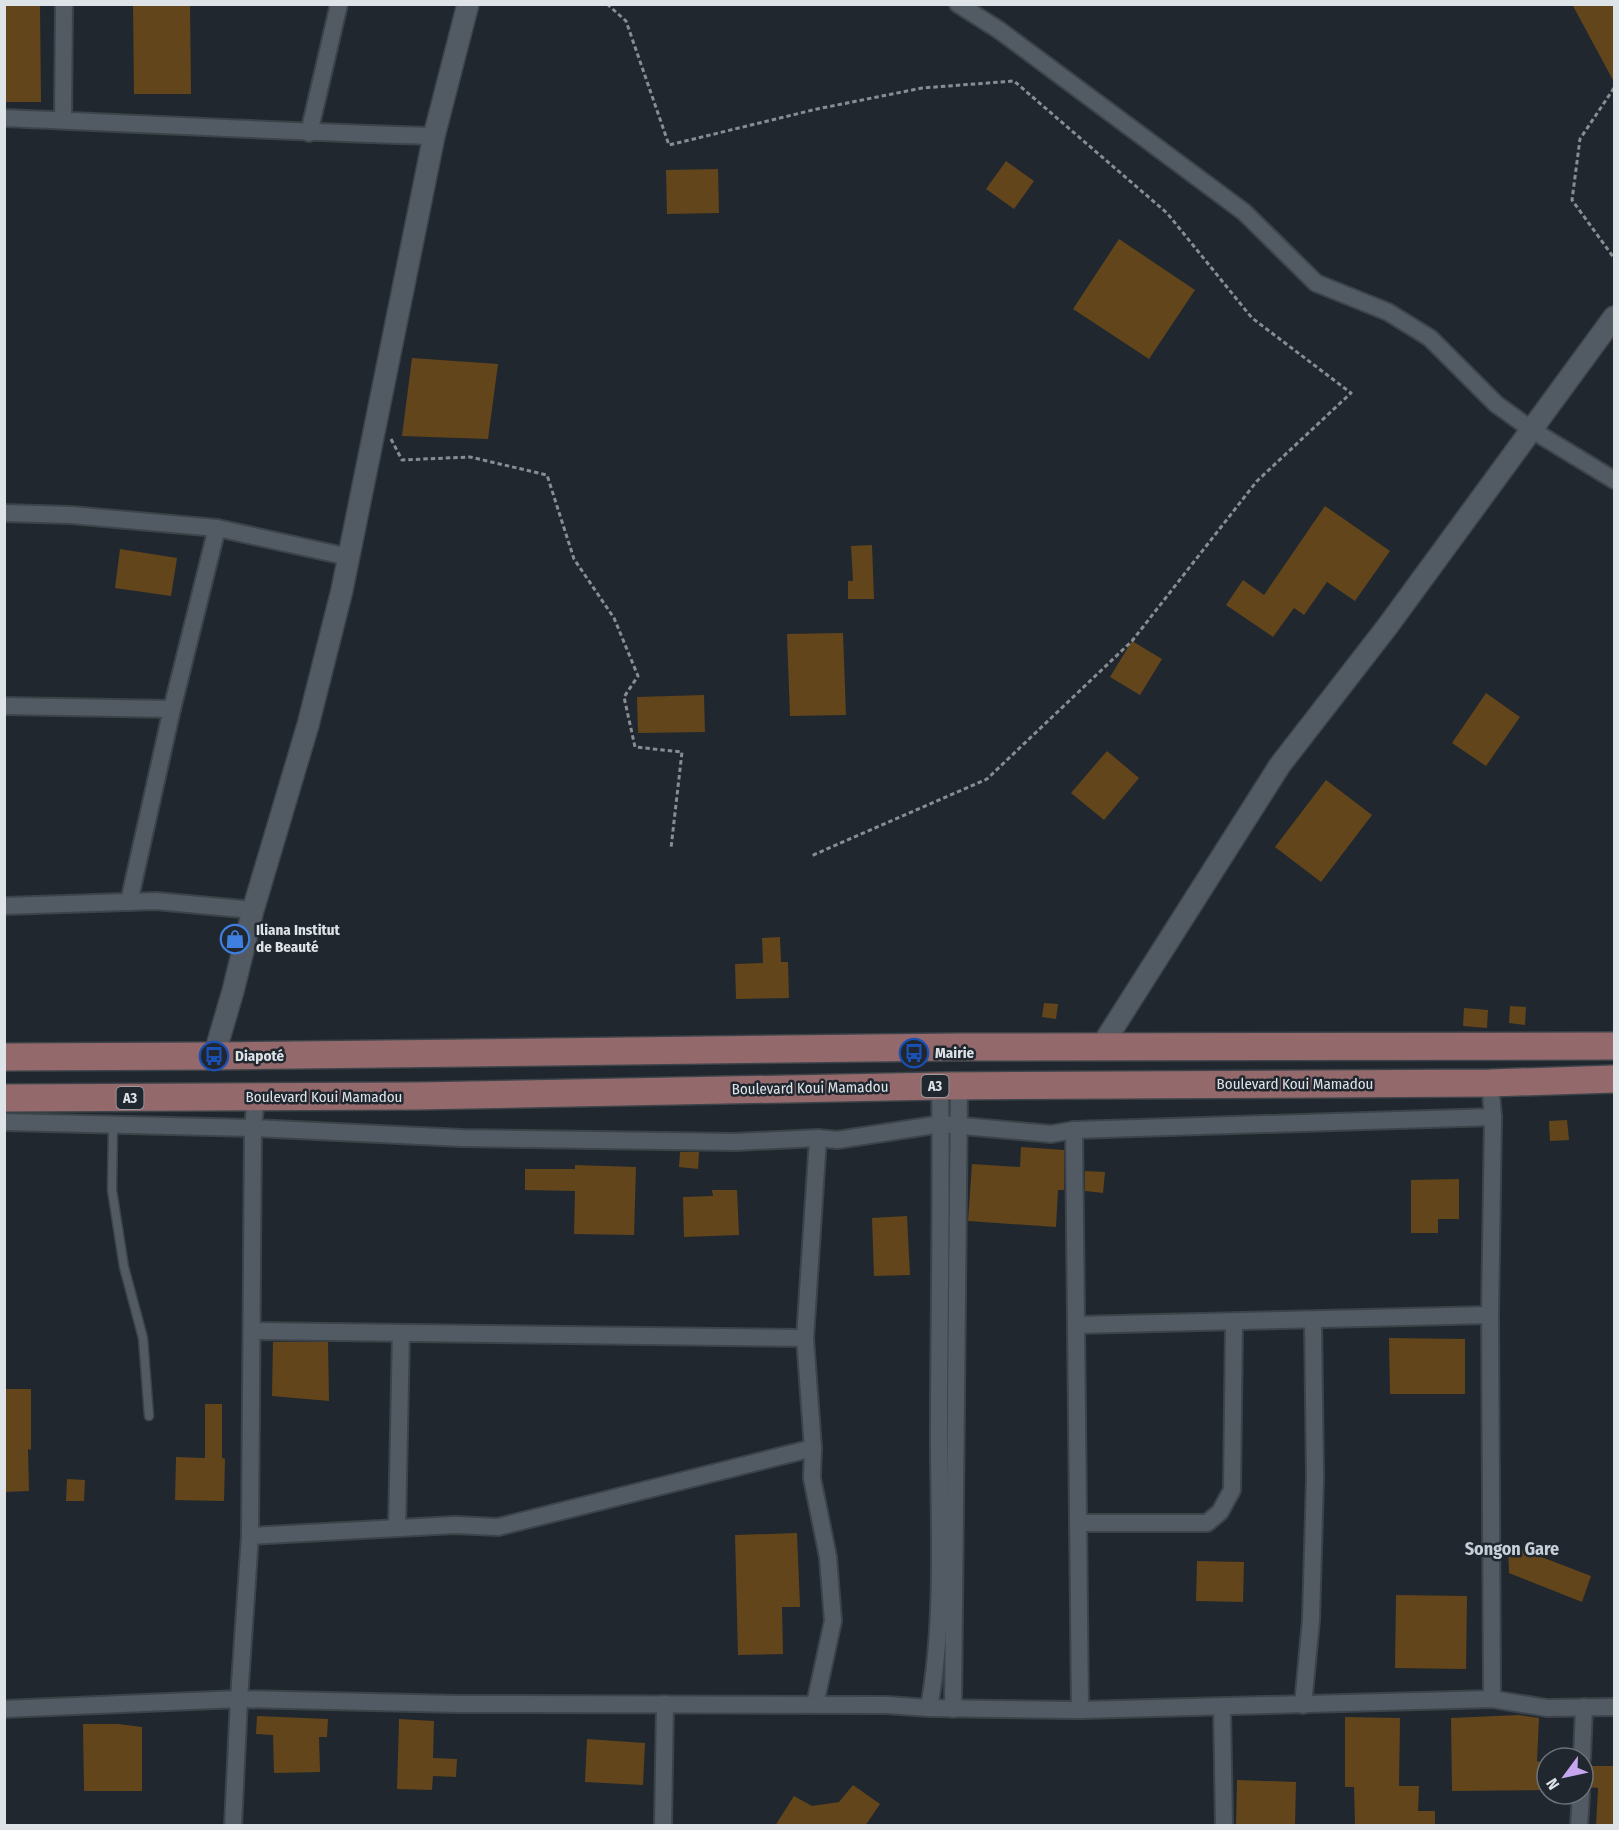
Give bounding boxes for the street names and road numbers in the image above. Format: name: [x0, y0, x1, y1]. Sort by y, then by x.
road number: A3: [922, 1075, 948, 1097]
street label: Boulevard Koui Mamadou: [1217, 1075, 1373, 1093]
street label: Boulevard Koui Mamadou: [731, 1078, 889, 1098]
road number: A3: [116, 1087, 144, 1109]
street label: Boulevard Koui Mamadou: [246, 1088, 402, 1106]

